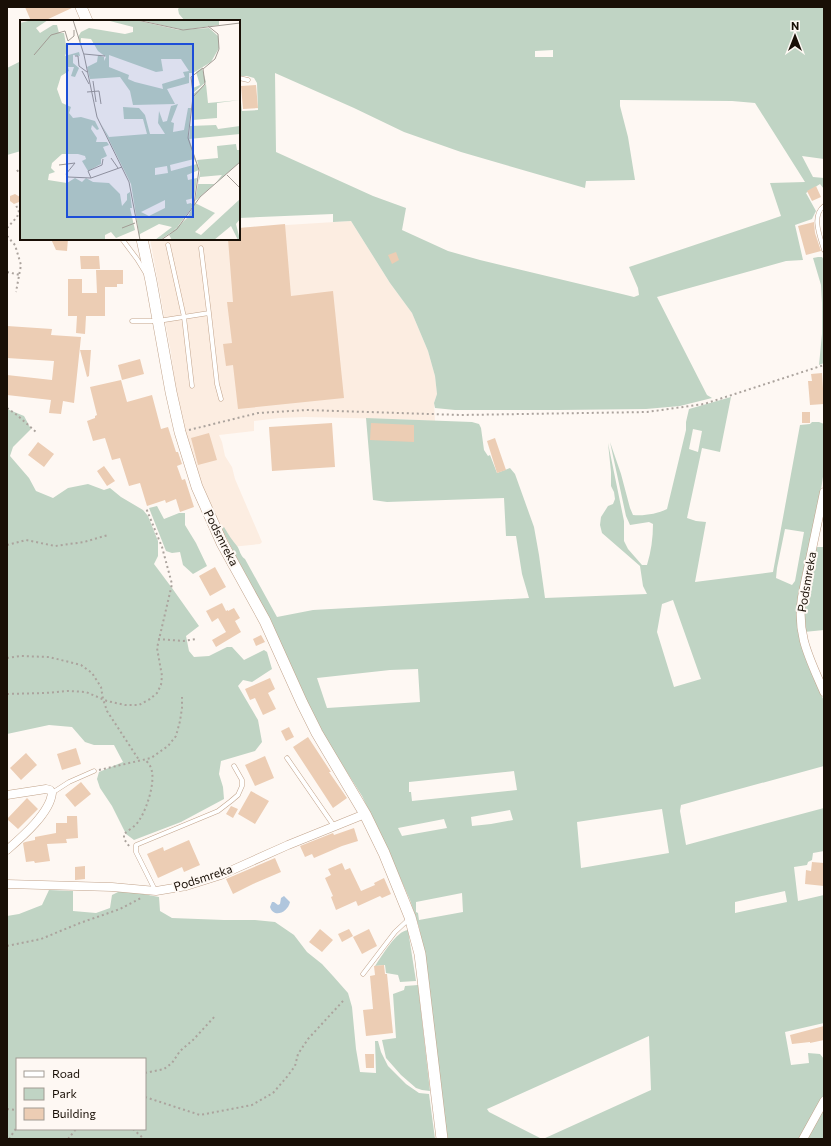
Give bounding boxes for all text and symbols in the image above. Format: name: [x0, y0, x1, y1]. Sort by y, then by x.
north arrow: [775, 16, 815, 56]
text: N: [791, 19, 799, 32]
inset map: [20, 20, 240, 240]
street label: Podsmreka: [202, 507, 242, 568]
street label: Podsmreka: [794, 551, 818, 613]
street label: Podsmreka: [171, 861, 234, 893]
legend: [16, 1058, 146, 1130]
text: Road: [52, 1066, 80, 1080]
text: Park: [52, 1086, 78, 1100]
text: Building: [52, 1106, 96, 1120]

